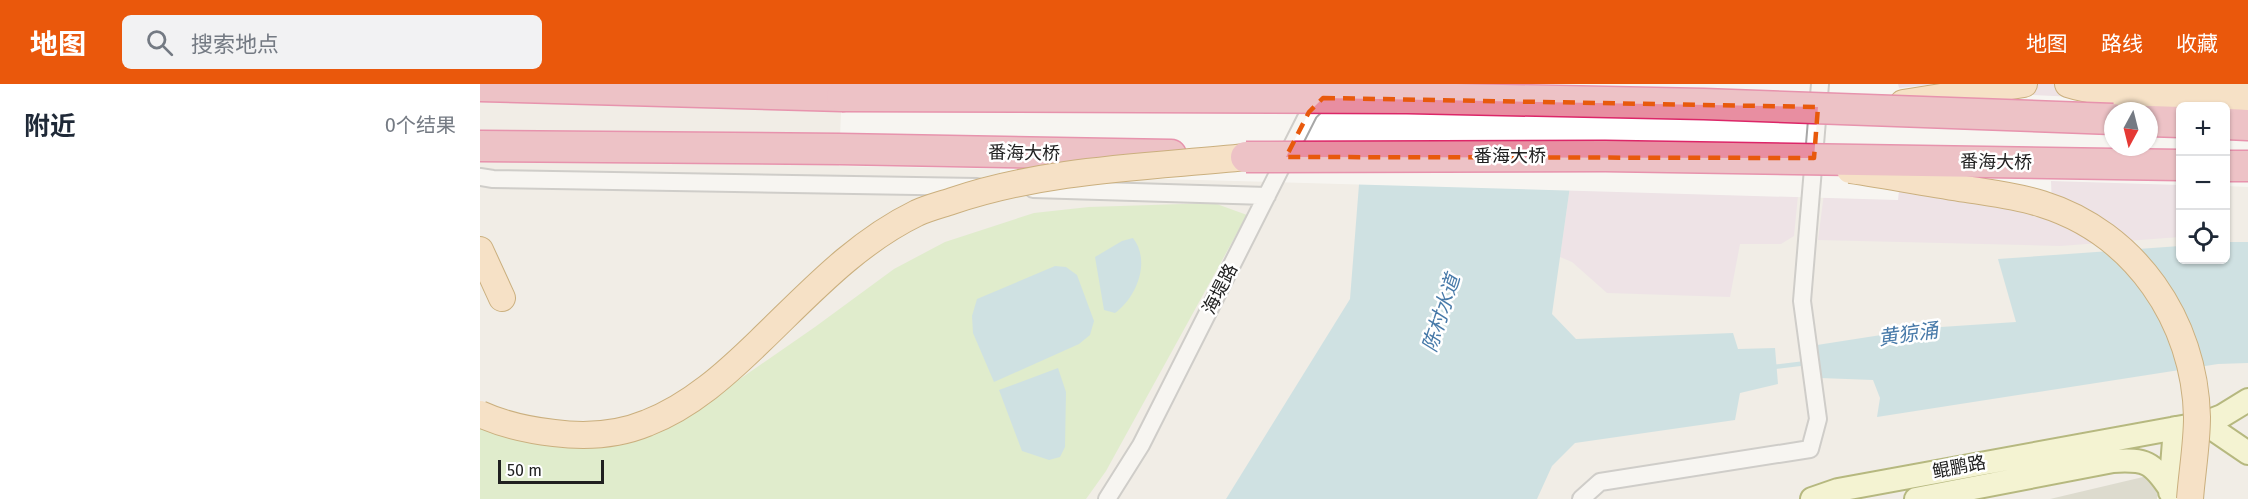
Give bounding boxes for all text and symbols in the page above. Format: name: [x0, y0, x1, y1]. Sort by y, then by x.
search box: [122, 15, 542, 69]
icon: search: [143, 26, 176, 59]
text: 地图: [30, 28, 86, 61]
text: 搜索地点: [191, 31, 279, 58]
text: 地图: [2026, 31, 2068, 57]
text: 路线: [2101, 31, 2143, 57]
text: 收藏: [2176, 31, 2218, 57]
north arrow: [2104, 102, 2158, 156]
map controls: [2176, 102, 2230, 264]
button: +: [2176, 102, 2230, 156]
text: 附近: [24, 111, 76, 142]
text: 0个结果: [385, 113, 456, 137]
street label: 番海大桥: [988, 141, 1060, 165]
street label: 番海大桥: [1474, 145, 1546, 167]
street label: 番海大桥: [1960, 150, 2032, 174]
button: −: [2176, 156, 2230, 210]
button: locate: [2176, 210, 2230, 264]
street label: 海堤路: [1198, 260, 1242, 318]
water label: 陈村水道: [1417, 268, 1466, 355]
water label: 黄猄涌: [1877, 318, 1941, 350]
street label: 鲲鹏路: [1930, 451, 1988, 483]
scale bar: [498, 457, 604, 484]
text: 50 m: [507, 461, 542, 480]

